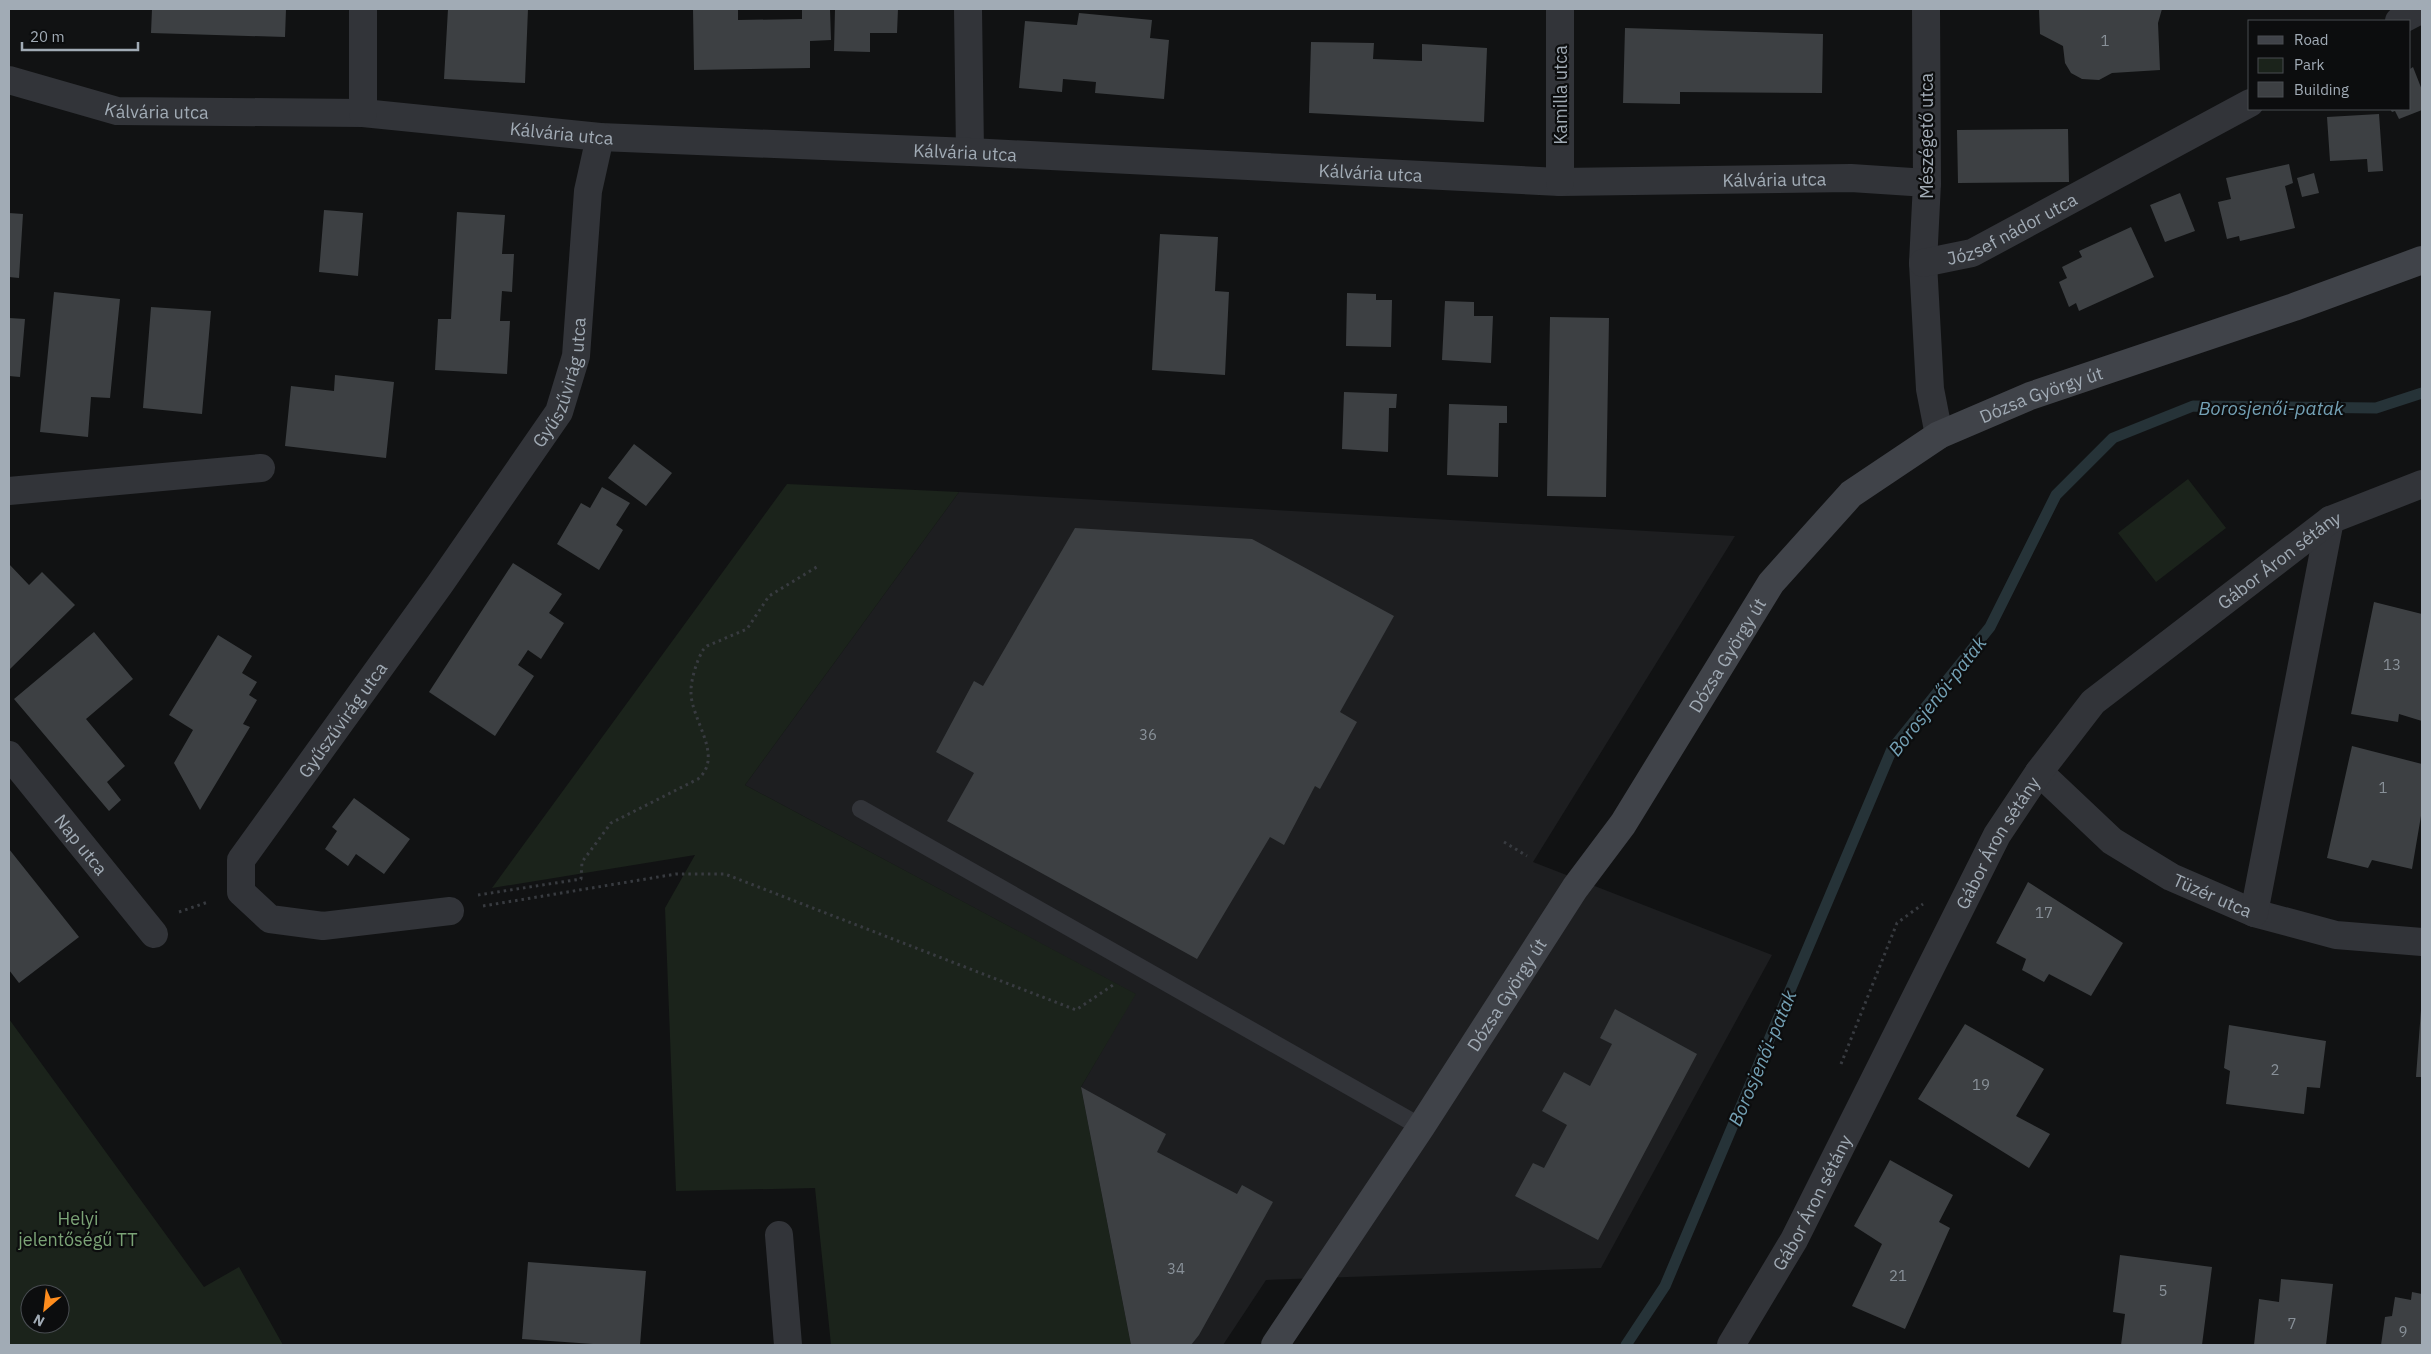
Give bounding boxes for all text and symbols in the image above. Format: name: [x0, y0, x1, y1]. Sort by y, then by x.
scale bar: [22, 20, 139, 52]
legend: [2248, 20, 2411, 110]
text: 20 m: [30, 27, 65, 46]
text: Road: [2294, 30, 2329, 49]
house number: 1: [2100, 31, 2110, 50]
street label: Kamilla utca: [1549, 45, 1572, 145]
text: Park: [2294, 55, 2324, 74]
street label: Mészégető utca: [1915, 73, 1938, 199]
text: Building: [2294, 80, 2349, 99]
street label: Kálvária utca: [102, 97, 209, 123]
street label: Kálvária utca: [509, 116, 614, 149]
street label: Kálvária utca: [913, 138, 1018, 166]
street label: Kálvária utca: [1318, 158, 1423, 187]
street label: Kálvária utca: [1722, 167, 1827, 191]
street label: József nádor utca: [1945, 187, 2081, 269]
street label: Gyűszűvirág utca: [527, 316, 590, 451]
street label: Dózsa György út: [1976, 361, 2106, 428]
water label: Borosjenői-patak: [2198, 396, 2345, 420]
street label: Gábor Áron sétány: [2212, 505, 2344, 614]
street label: Dózsa György út: [1683, 594, 1771, 717]
water label: Borosjenői-patak: [1883, 630, 1992, 761]
house number: 13: [2383, 655, 2401, 674]
street label: Gyűszűvirág utca: [293, 657, 392, 782]
house number: 36: [1139, 725, 1157, 744]
street label: Gábor Áron sétány: [1950, 772, 2045, 913]
house number: 1: [2378, 778, 2388, 797]
street label: Nap utca: [50, 809, 113, 880]
street label: Tüzér utca: [2170, 868, 2256, 922]
house number: 17: [2035, 903, 2053, 922]
street label: Dózsa György út: [1461, 934, 1551, 1055]
water label: Borosjenői-patak: [1723, 985, 1802, 1130]
house number: 2: [2270, 1060, 2280, 1079]
house number: 19: [1972, 1075, 1990, 1094]
street label: Gábor Áron sétány: [1767, 1131, 1856, 1275]
park label: Helyi jelentőségű TT: [18, 1207, 138, 1251]
house number: 34: [1167, 1259, 1185, 1278]
house number: 21: [1889, 1266, 1907, 1285]
house number: 5: [2158, 1281, 2168, 1300]
north arrow: [20, 1284, 70, 1334]
text: N: [30, 1310, 48, 1331]
house number: 7: [2287, 1314, 2297, 1333]
house number: 9: [2398, 1322, 2408, 1341]

